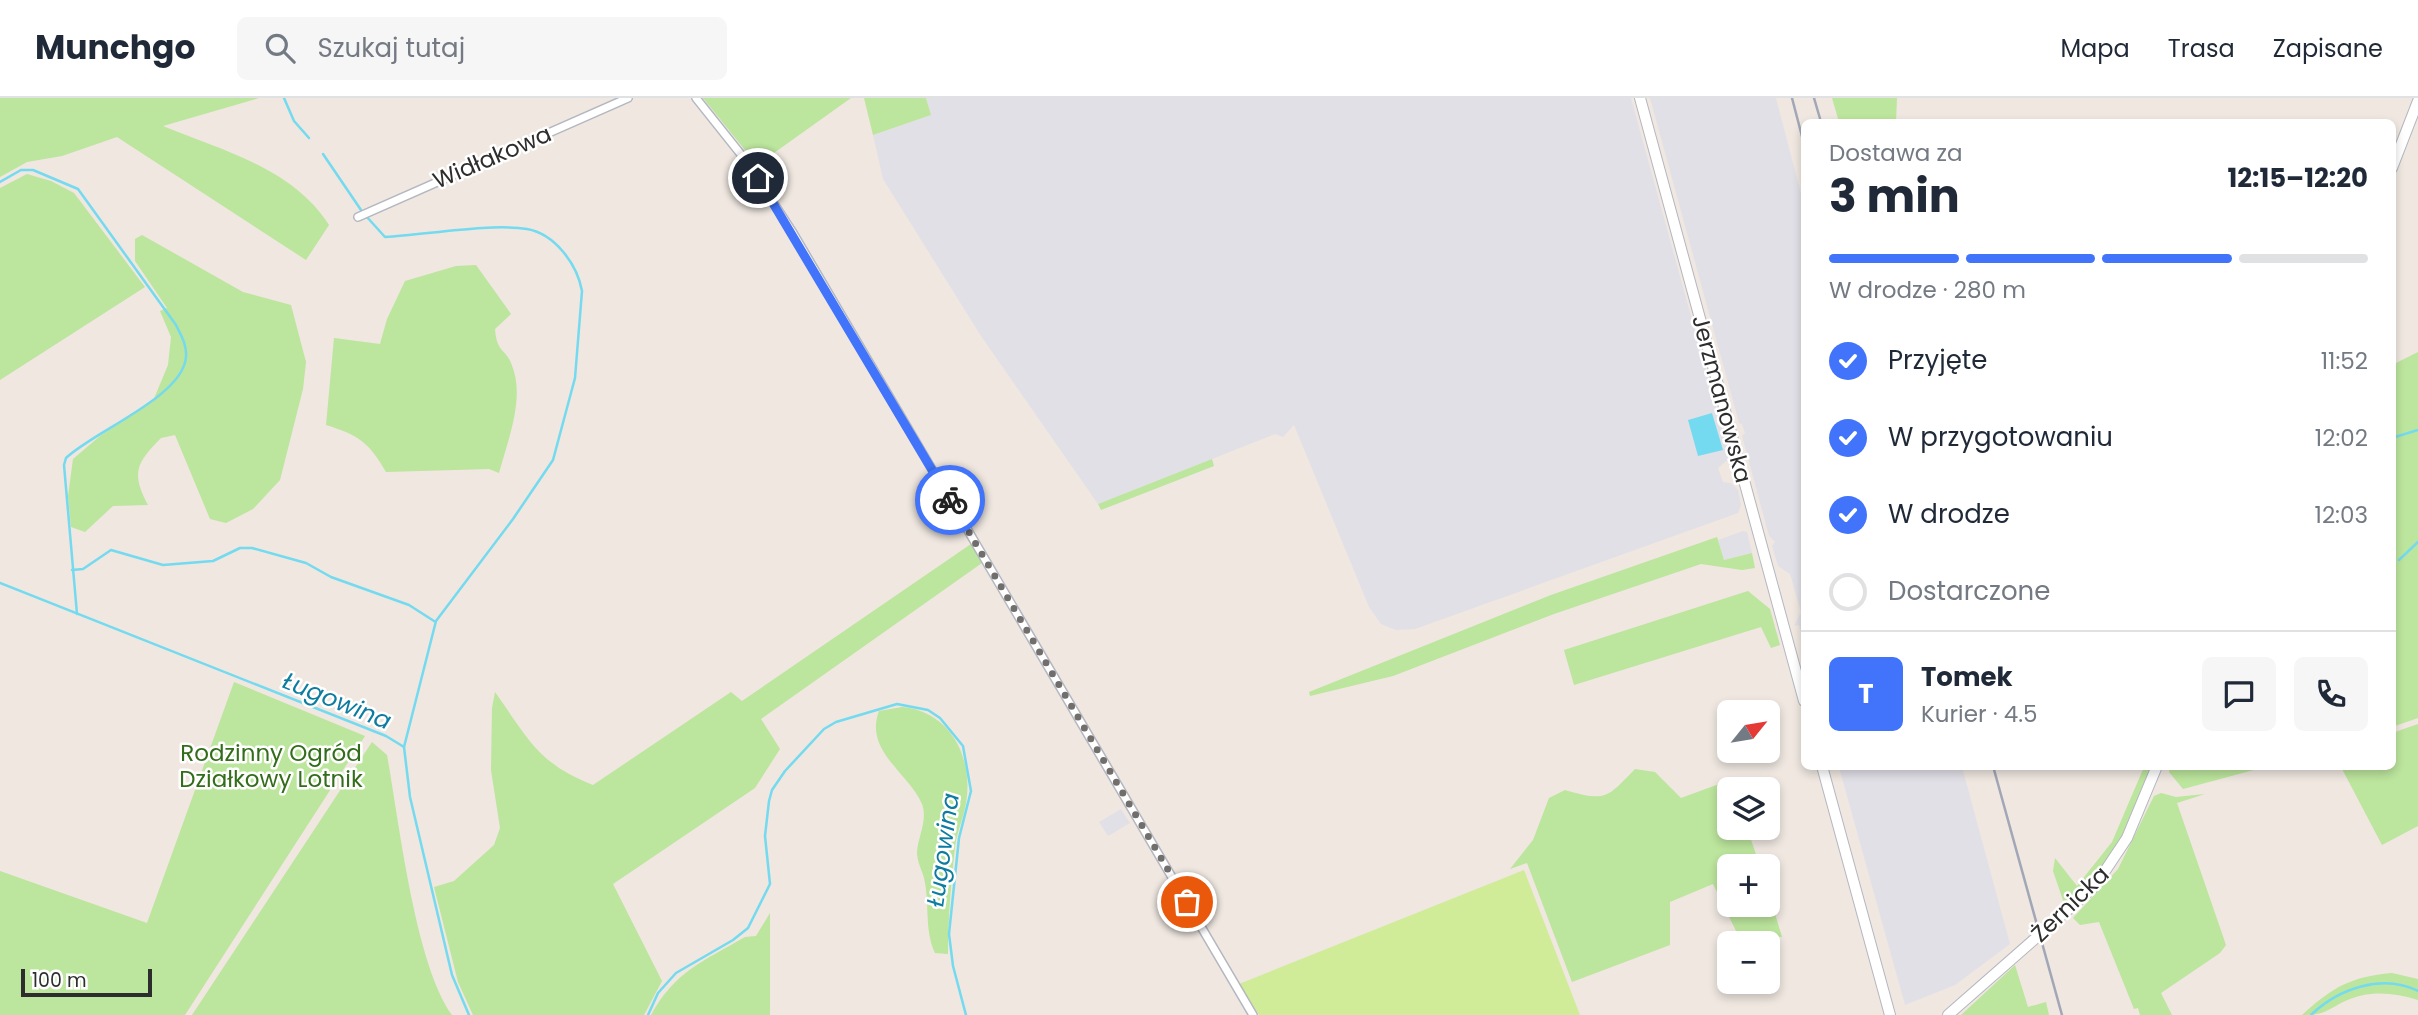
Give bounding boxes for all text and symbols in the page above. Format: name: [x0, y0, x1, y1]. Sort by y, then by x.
search box: [237, 17, 727, 80]
text: Munchgo: [35, 24, 195, 71]
icon: search: [261, 29, 299, 67]
text: Szukaj tutaj: [317, 30, 465, 66]
text: Mapa: [2060, 32, 2130, 65]
text: Trasa: [2168, 32, 2235, 65]
text: Zapisane: [2273, 32, 2383, 65]
street label: Widłakowa: [428, 118, 556, 196]
text: Dostawa za: [1829, 137, 1962, 169]
pin: [728, 148, 788, 208]
icon: home: [739, 159, 777, 197]
text: 12:15–12:20: [2227, 160, 2368, 196]
text: 3 min: [1829, 164, 1960, 228]
text: W drodze · 280 m: [1829, 274, 2026, 306]
street label: Jerzmanowska: [1684, 312, 1760, 486]
icon: check: [1829, 342, 1867, 380]
text: Przyjęte: [1888, 342, 1987, 378]
text: 11:52: [2321, 345, 2368, 377]
icon: check: [1829, 419, 1867, 457]
text: W przygotowaniu: [1888, 419, 2113, 455]
text: 12:02: [2315, 422, 2368, 454]
courier: [915, 465, 985, 535]
icon: bike: [931, 481, 969, 519]
icon: check: [1829, 496, 1867, 534]
text: W drodze: [1888, 496, 2010, 532]
text: 12:03: [2315, 499, 2368, 531]
text: Dostarczone: [1888, 573, 2050, 609]
button: chat: [2202, 657, 2276, 731]
button: phone: [2294, 657, 2368, 731]
text: Tomek: [1921, 659, 2013, 695]
water label: Ługowina: [278, 664, 397, 737]
text: T: [1858, 676, 1874, 712]
text: Kurier · 4.5: [1921, 698, 2037, 730]
north arrow: [1717, 700, 1780, 763]
map controls: [1717, 700, 1780, 994]
park label: Rodzinny Ogród Działkowy Lotnik: [179, 737, 363, 795]
button: layers: [1717, 777, 1780, 840]
water label: Ługowina: [918, 791, 967, 909]
button: +: [1717, 854, 1780, 917]
street label: Żernicka: [2024, 859, 2116, 949]
pin: [1157, 872, 1217, 932]
icon: bag: [1168, 883, 1206, 921]
button: −: [1717, 931, 1780, 994]
scale bar: [21, 966, 152, 998]
text: 100 m: [32, 967, 87, 994]

